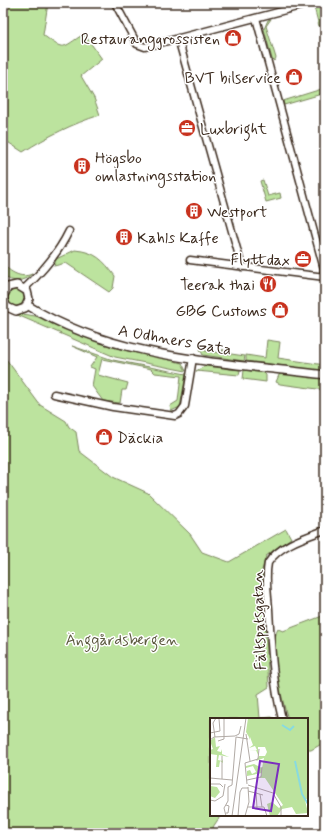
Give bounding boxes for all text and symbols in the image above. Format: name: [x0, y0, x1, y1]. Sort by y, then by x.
shop icon: Restauranggrossisten: [223, 28, 243, 48]
place label: Restauranggrossisten: [81, 29, 220, 51]
shop icon: BVT bilservice: [284, 67, 304, 87]
place label: BVT bilservice: [184, 68, 281, 89]
office icon: Luxbright: [177, 118, 197, 138]
place label: Luxbright: [200, 119, 268, 141]
place label: Högsbo omlastningsstation: [95, 148, 216, 188]
building icon: Högsbo omlastningsstation: [72, 156, 92, 176]
building icon: Westport: [184, 201, 204, 221]
place label: Westport: [207, 202, 268, 223]
building icon: Kahls Kaffe: [114, 227, 134, 247]
place label: Kahls Kaffe: [137, 228, 219, 249]
office icon: Flyttdax: [293, 249, 313, 269]
place label: Flyttdax: [231, 250, 290, 271]
restaurant icon: Teerak thai: [258, 274, 278, 294]
place label: Teerak thai: [180, 275, 255, 296]
shop icon: GBG Customs: [270, 300, 290, 320]
place label: GBG Customs: [175, 301, 267, 322]
street label: A Odhners Gata: [116, 320, 233, 361]
shop icon: Däckia: [94, 427, 114, 447]
place label: Däckia: [117, 428, 163, 449]
street label: Fältspatsgatan: [247, 569, 272, 670]
park label: Änggårdsbergen: [65, 630, 179, 652]
inset map: [210, 718, 308, 816]

